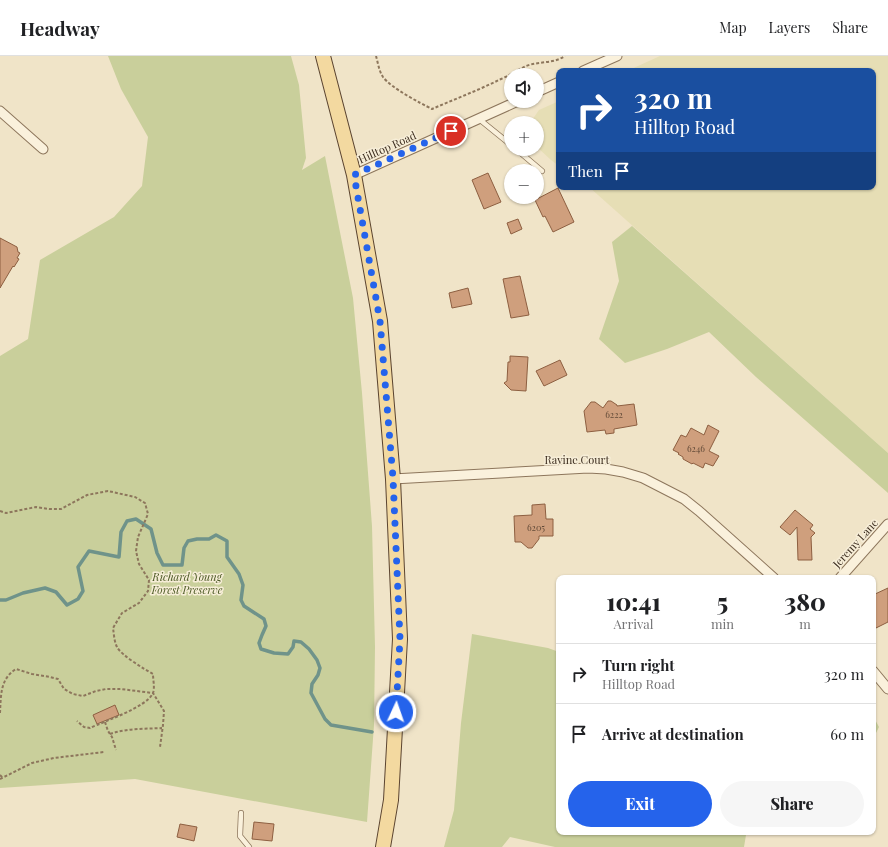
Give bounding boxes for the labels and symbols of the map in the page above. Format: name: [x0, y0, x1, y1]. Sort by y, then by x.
pin: [434, 114, 468, 148]
street label: Hilltop Road: [356, 127, 419, 166]
house number: 6222: [605, 408, 623, 420]
house number: 6246: [687, 442, 705, 454]
street label: Ravine Court: [545, 452, 610, 467]
street label: Jeremy Lane: [828, 515, 881, 571]
house number: 6205: [527, 521, 545, 533]
park label: Richard Young Forest Preserve: [151, 569, 223, 597]
position arrow: [375, 691, 417, 733]

